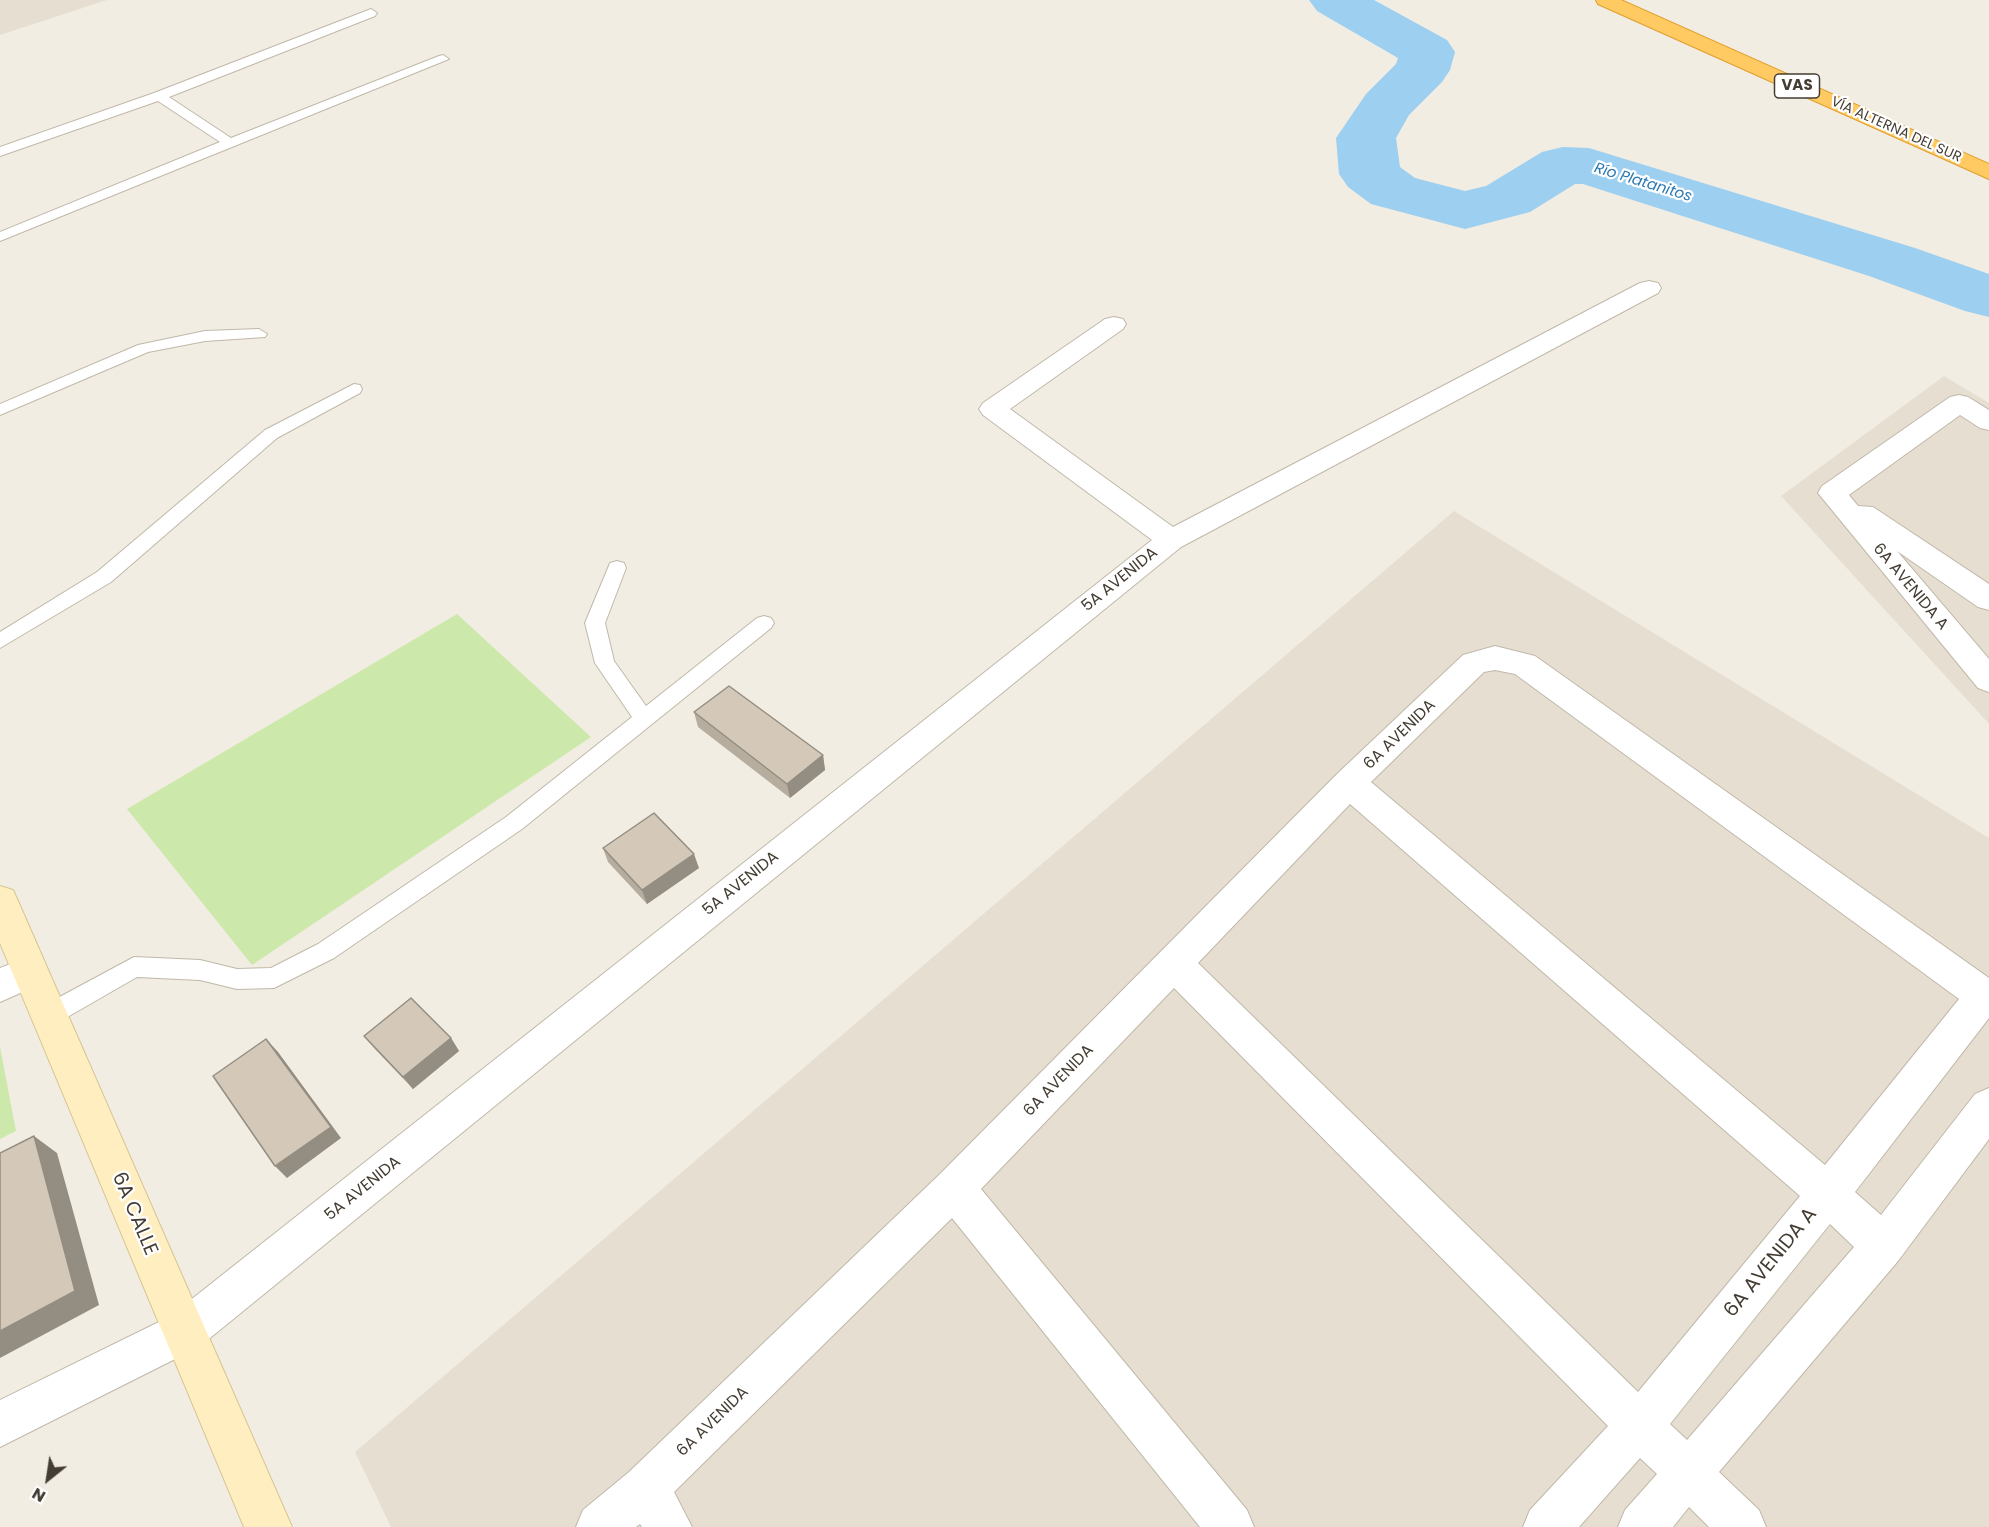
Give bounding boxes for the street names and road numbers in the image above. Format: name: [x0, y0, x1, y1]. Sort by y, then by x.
road number: VAS: [1774, 74, 1820, 98]
street label: VÍA ALTERNA DEL SUR: [1828, 94, 1964, 166]
street label: 6A AVENIDA A: [1868, 540, 1952, 634]
street label: 5A AVENIDA: [1078, 544, 1162, 616]
street label: 6A AVENIDA: [1360, 696, 1440, 774]
street label: 5A AVENIDA: [699, 848, 783, 920]
street label: 6A AVENIDA: [1020, 1041, 1098, 1121]
street label: 5A AVENIDA: [321, 1153, 405, 1225]
street label: 6A CALLE: [106, 1169, 162, 1259]
street label: 6A AVENIDA A: [1719, 1203, 1823, 1323]
street label: 6A AVENIDA: [673, 1383, 753, 1461]

